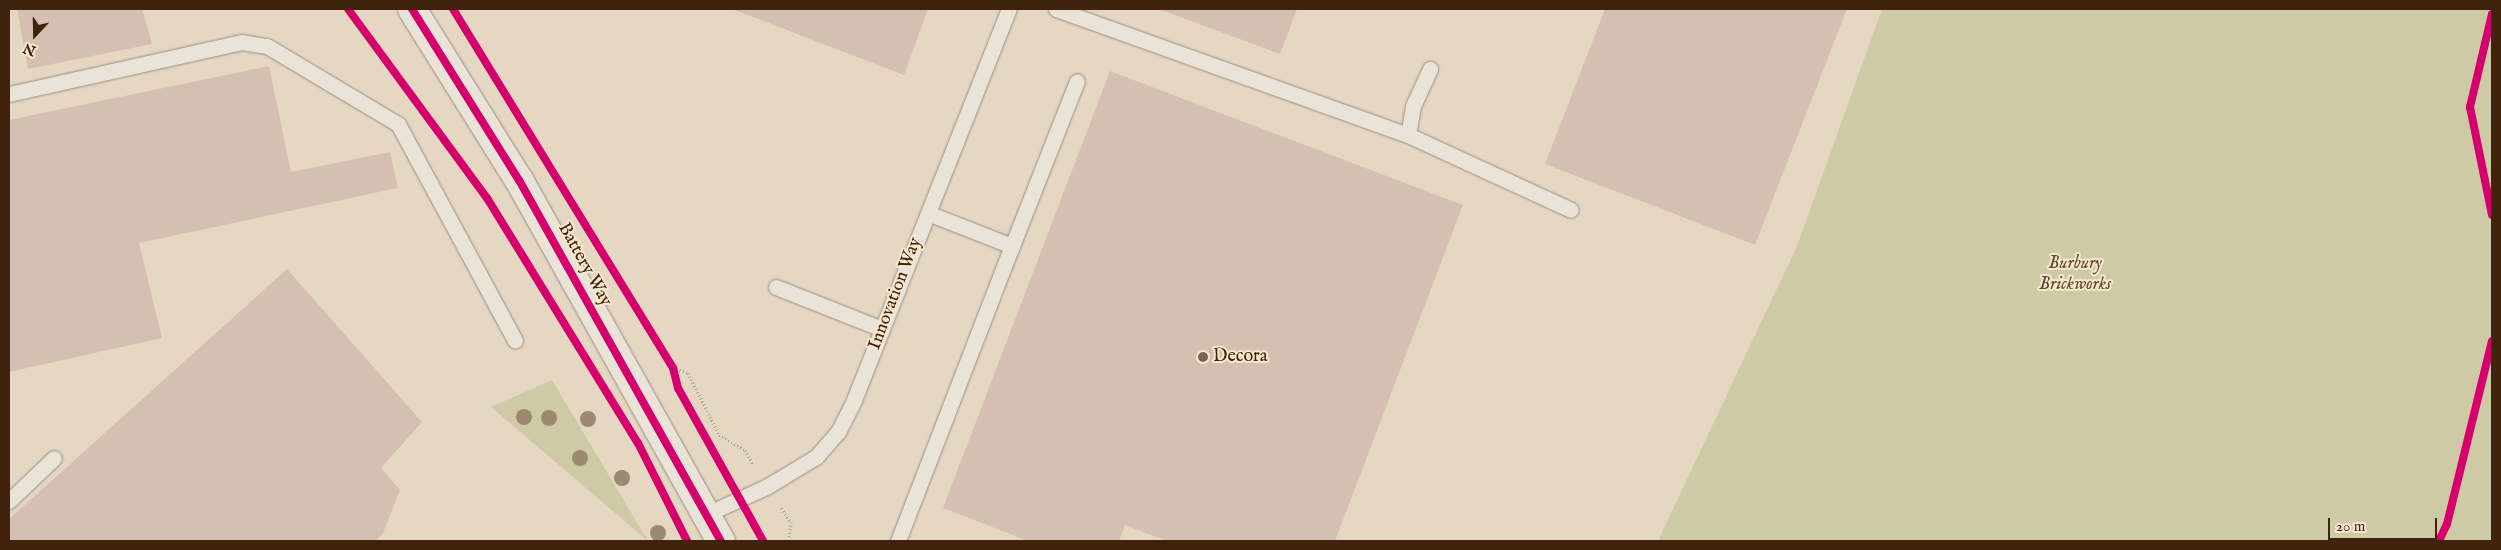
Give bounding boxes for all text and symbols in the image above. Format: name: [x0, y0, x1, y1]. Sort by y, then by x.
north arrow: [10, 10, 60, 60]
text: N: [21, 38, 39, 60]
street label: Battery Way: [552, 219, 616, 311]
street label: Innovation Way: [865, 235, 927, 353]
park label: Burbury Brickworks: [2039, 254, 2111, 296]
place label: Decora: [1213, 346, 1267, 368]
marker: Decora: [1197, 351, 1209, 363]
scale bar: [2331, 508, 2440, 540]
text: 20 m: [2336, 517, 2365, 536]

